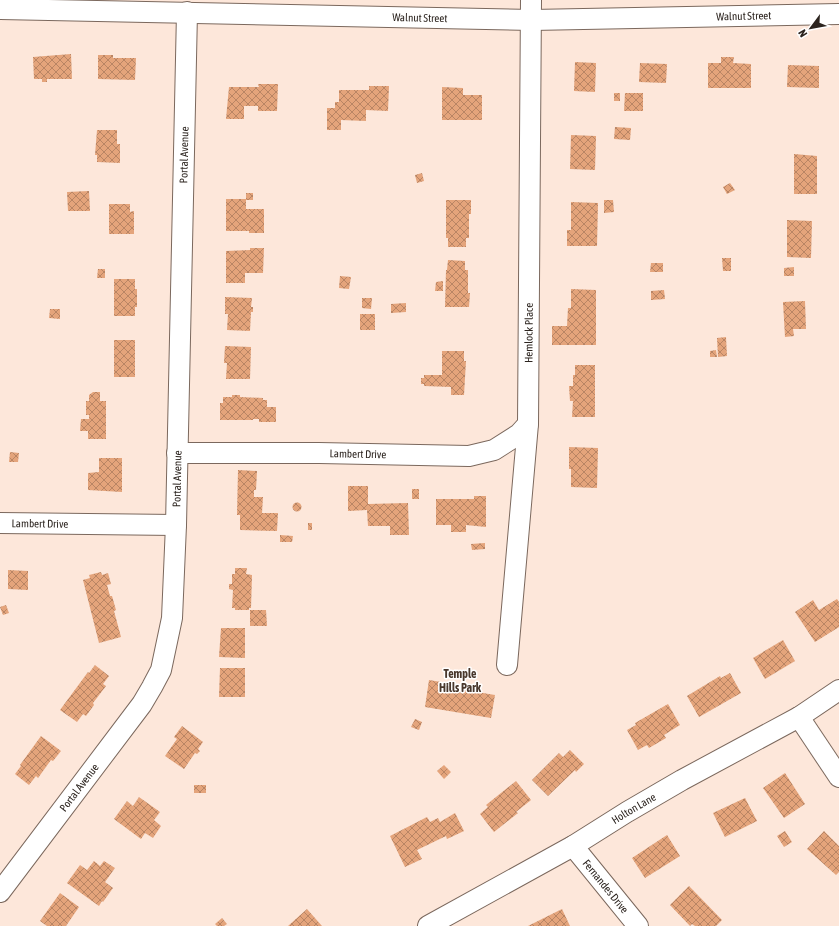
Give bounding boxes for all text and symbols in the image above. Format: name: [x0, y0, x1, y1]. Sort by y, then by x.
north arrow: [791, 8, 831, 48]
street label: Walnut Street: [716, 9, 772, 22]
street label: Walnut Street: [392, 11, 448, 24]
text: N: [796, 27, 809, 39]
street label: Portal Avenue: [177, 126, 191, 183]
street label: Hemlock Place: [522, 303, 535, 363]
street label: Lambert Drive: [330, 447, 386, 460]
street label: Portal Avenue: [170, 450, 184, 507]
street label: Lambert Drive: [12, 517, 68, 530]
district label: Temple Hills Park: [439, 667, 482, 695]
street label: Portal Avenue: [57, 761, 101, 814]
street label: Holton Lane: [609, 791, 658, 826]
street label: Fernandes Drive: [581, 857, 631, 915]

